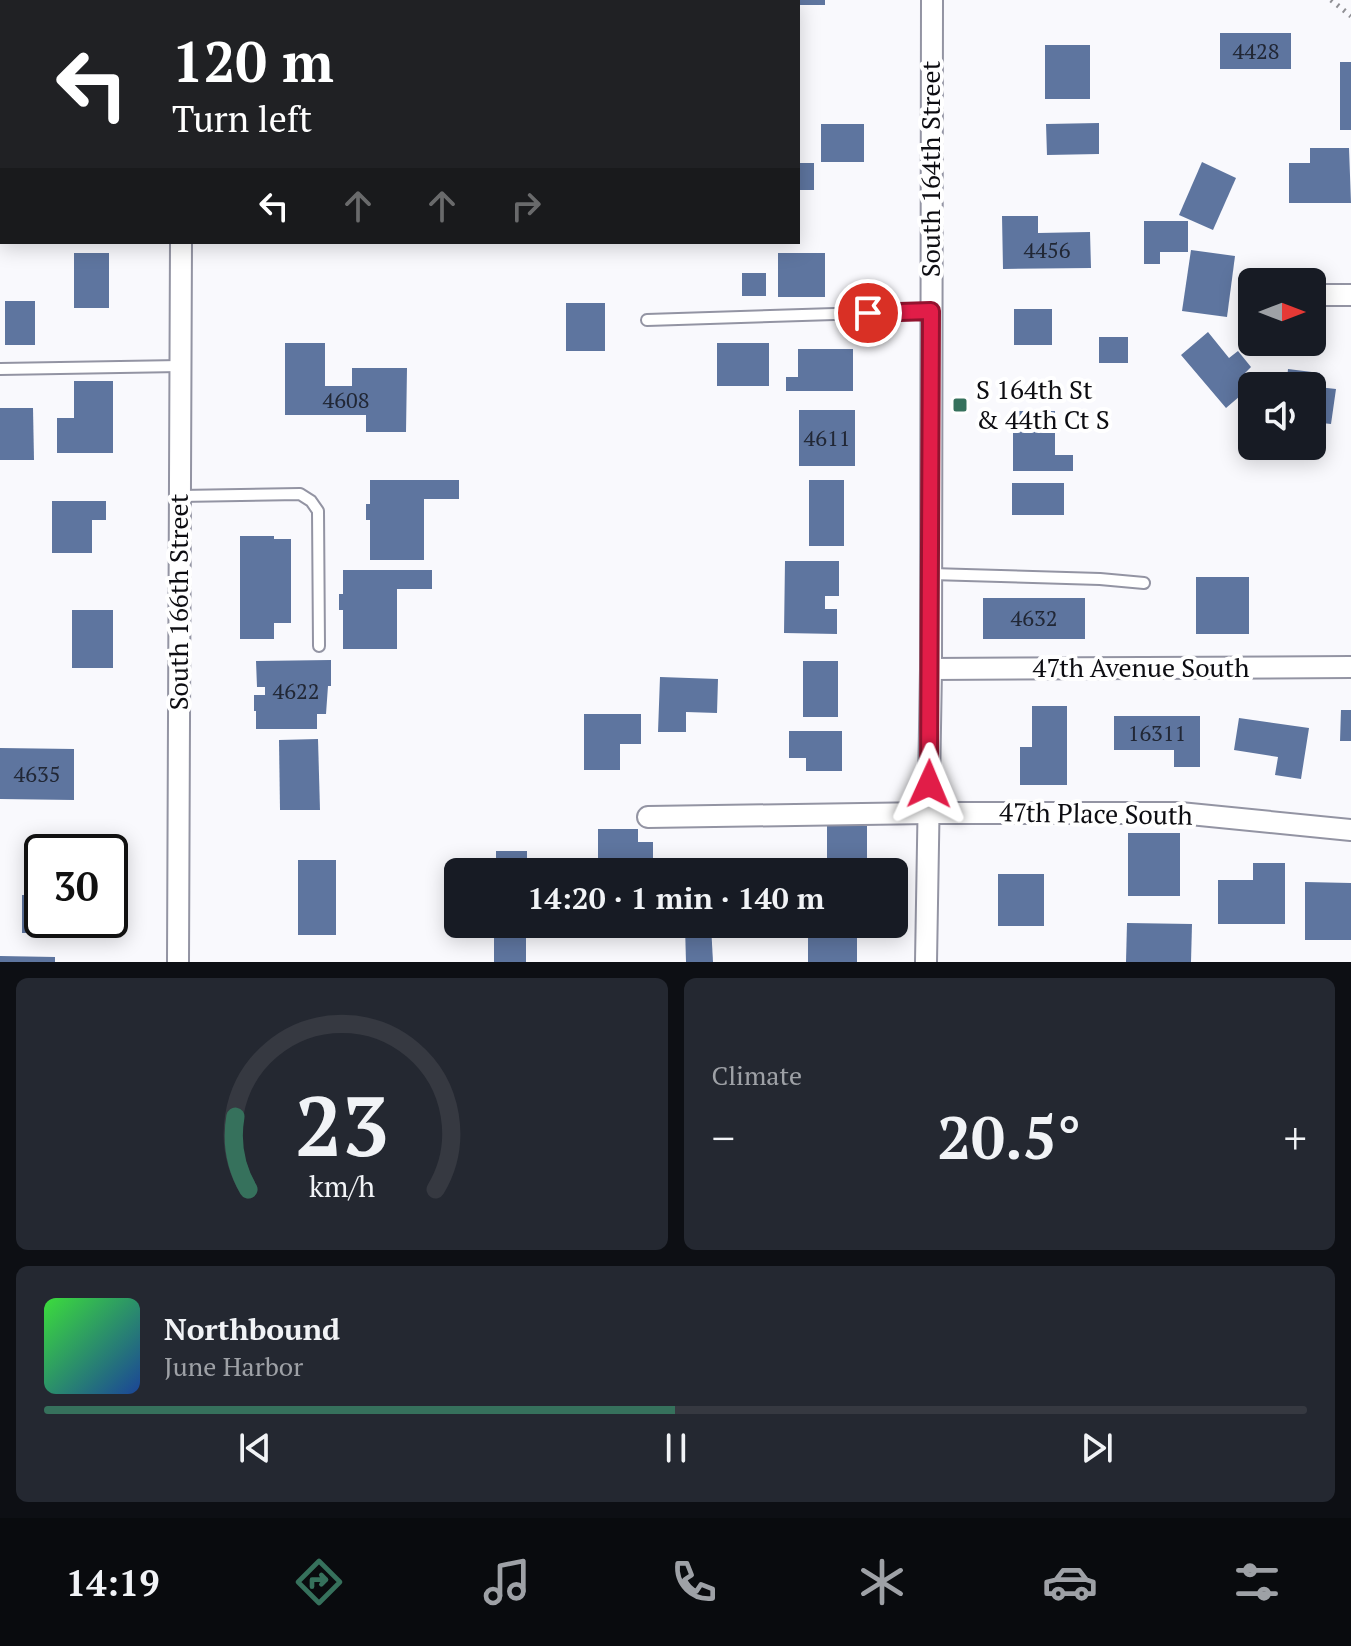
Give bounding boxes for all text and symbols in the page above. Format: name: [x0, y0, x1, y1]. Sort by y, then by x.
text: 120 m: [172, 24, 334, 98]
icon: left: [40, 32, 144, 136]
house number: 4428: [1233, 36, 1279, 65]
street label: South 164th Street: [913, 60, 947, 277]
text: Turn left: [172, 95, 312, 142]
icon: left: [252, 184, 296, 228]
icon: ahead: [336, 184, 380, 228]
icon: ahead: [420, 184, 464, 228]
icon: right: [504, 184, 548, 228]
house number: 4456: [1024, 235, 1071, 264]
north arrow: [1238, 268, 1326, 356]
map controls: [1238, 268, 1326, 460]
pin: [834, 279, 902, 347]
icon: arrive: [846, 291, 890, 335]
place label: S 164th St & 44th Ct S: [976, 372, 1110, 436]
button: sound: [1238, 372, 1326, 460]
house number: 4608: [323, 385, 369, 414]
marker: S 164th St & 44th Ct S: [951, 396, 969, 414]
house number: 4611: [804, 423, 850, 452]
street label: South 166th Street: [161, 493, 195, 710]
house number: 4632: [1011, 603, 1057, 632]
street label: 47th Avenue South: [1033, 650, 1249, 684]
house number: 4622: [273, 676, 319, 705]
house number: 16311: [1128, 718, 1186, 747]
position arrow: [887, 742, 971, 826]
house number: 4635: [14, 759, 60, 788]
street label: 47th Place South: [999, 794, 1193, 832]
speed limit sign: 30: [24, 834, 128, 938]
text: 14:20 · 1 min · 140 m: [528, 878, 824, 918]
text: Climate: [712, 1058, 802, 1092]
text: 23: [295, 1070, 389, 1180]
text: 20.5°: [937, 1097, 1081, 1176]
text: −: [712, 1108, 735, 1167]
text: +: [1284, 1108, 1307, 1167]
text: km/h: [309, 1167, 375, 1205]
text: Northbound: [164, 1309, 340, 1349]
text: June Harbor: [164, 1349, 303, 1383]
icon: previous: [233, 1426, 277, 1470]
icon: pause: [654, 1426, 698, 1470]
icon: next: [1075, 1426, 1119, 1470]
icon: directions: [291, 1554, 347, 1610]
icon: music: [479, 1554, 535, 1610]
icon: phone: [666, 1554, 722, 1610]
icon: climate: [854, 1554, 910, 1610]
icon: car: [1042, 1554, 1098, 1610]
icon: filters: [1229, 1554, 1285, 1610]
text: 14:19: [66, 1559, 160, 1606]

